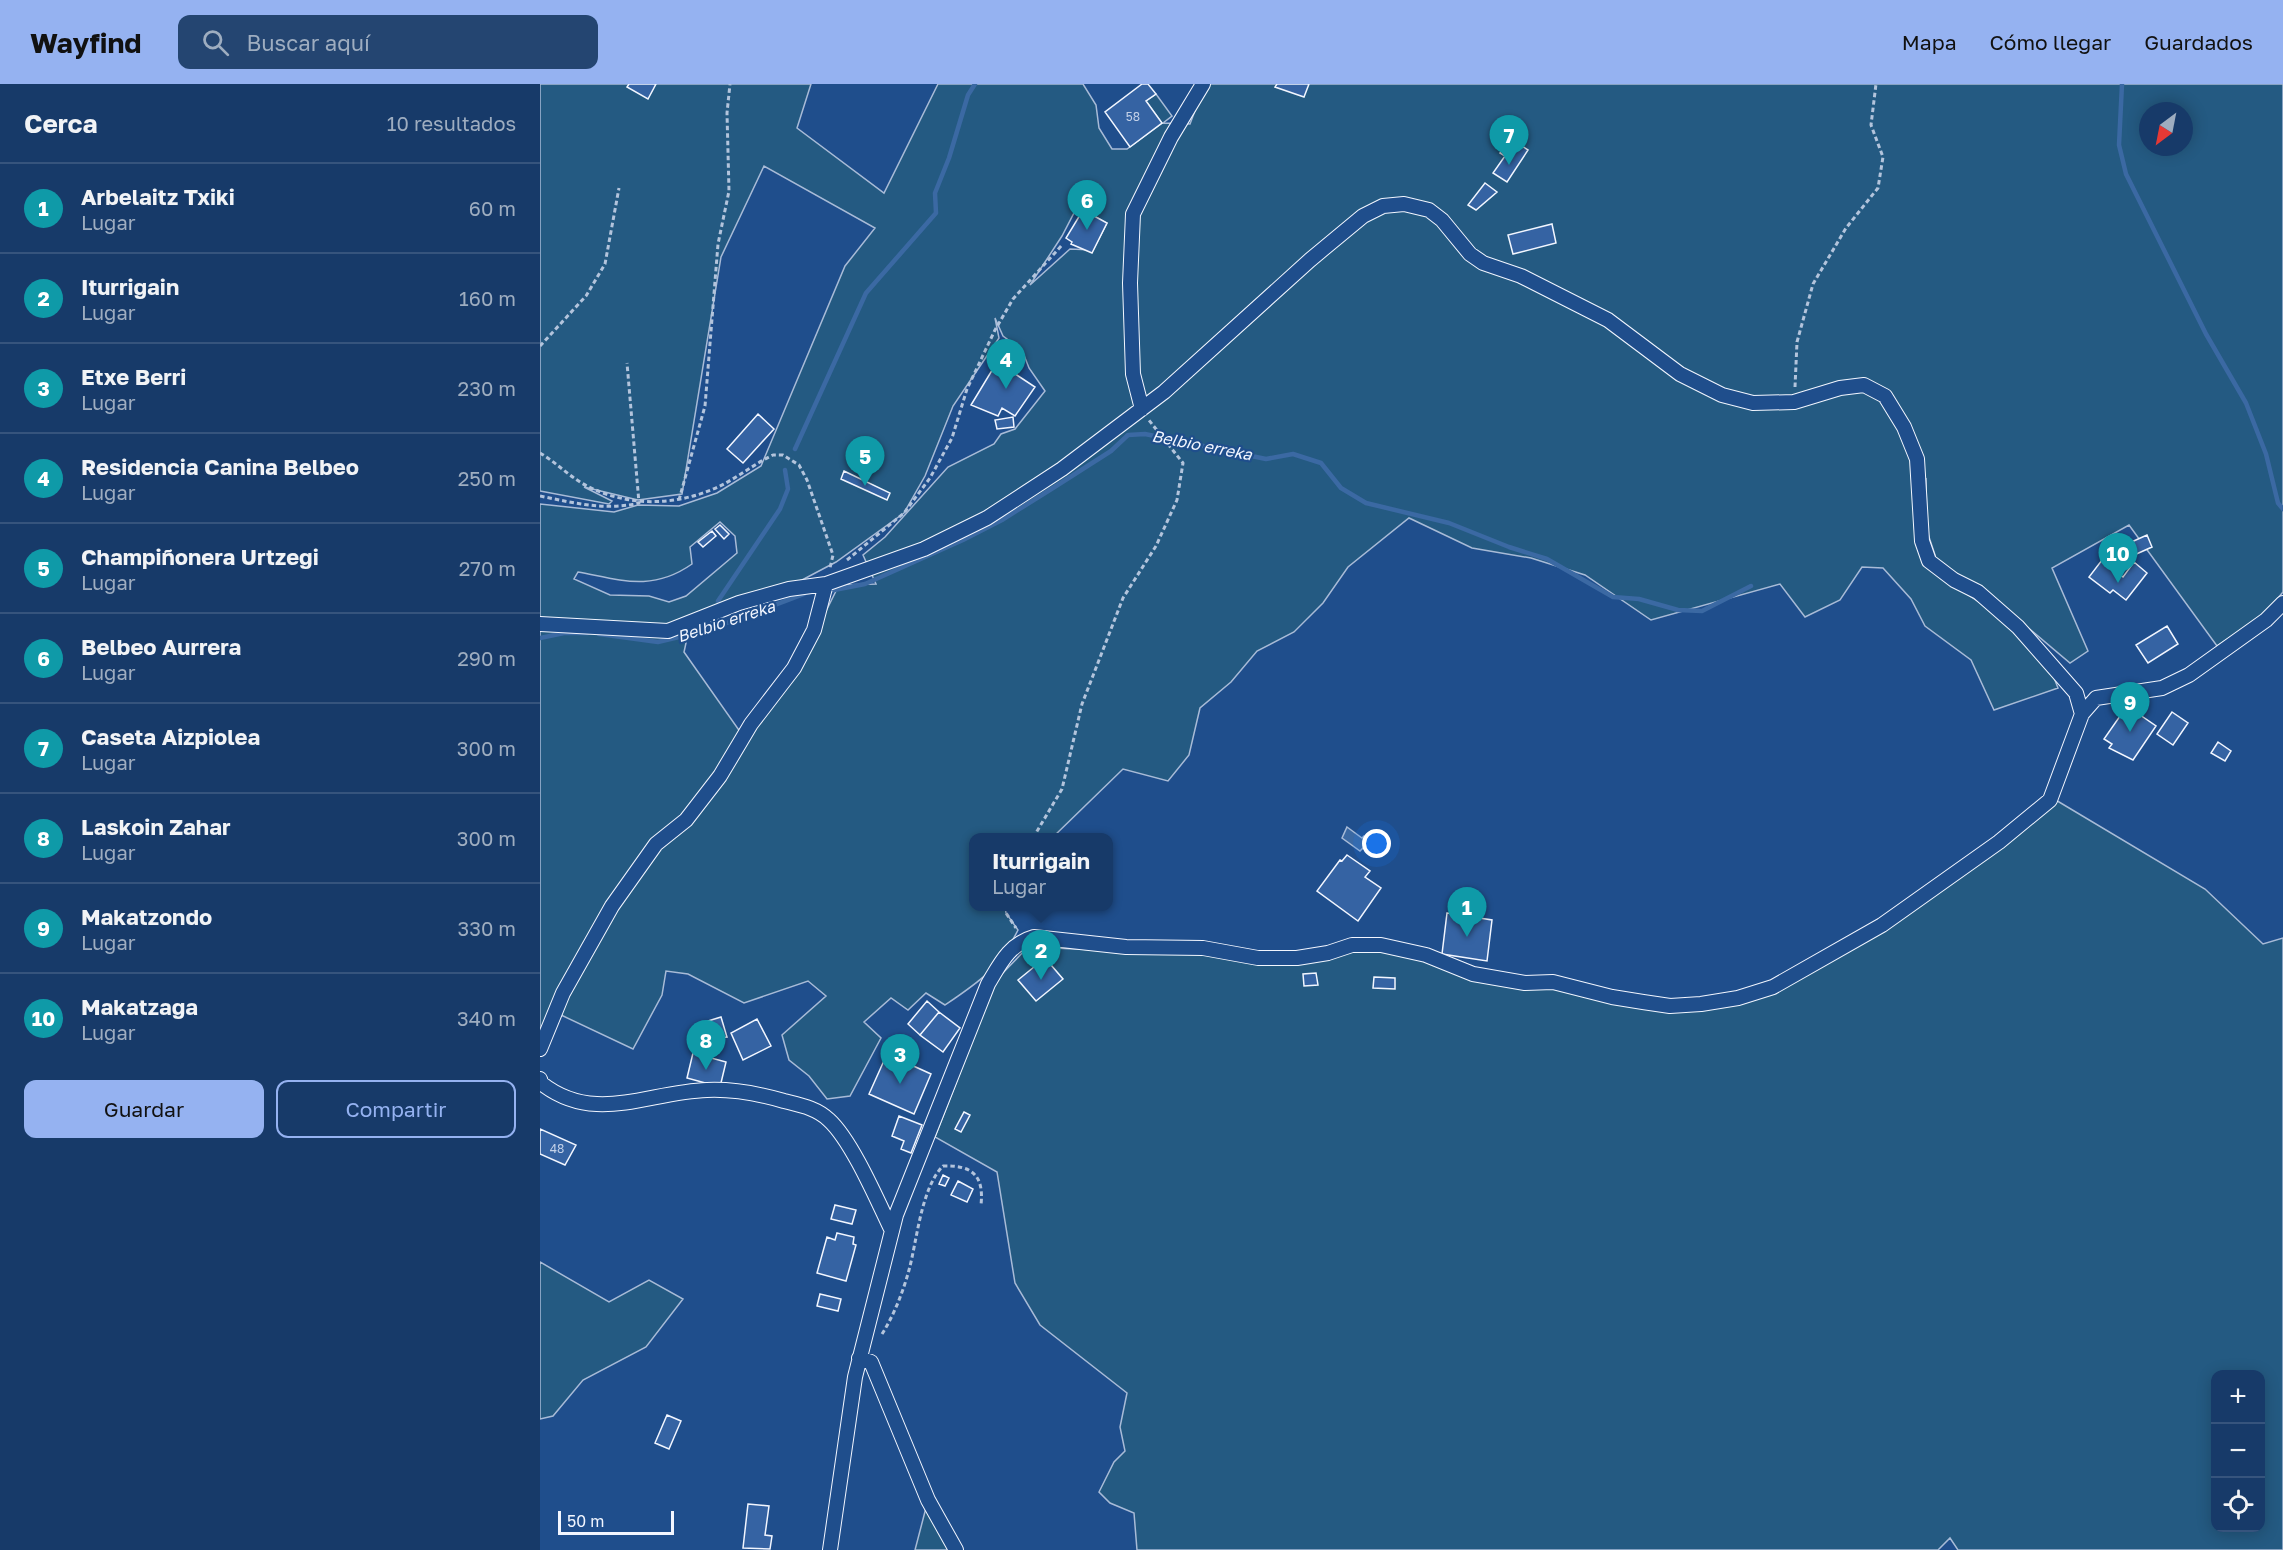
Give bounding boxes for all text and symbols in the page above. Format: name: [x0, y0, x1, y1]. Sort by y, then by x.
search box: [178, 15, 598, 69]
text: Wayfind: [30, 26, 142, 59]
icon: search: [199, 26, 232, 59]
text: Buscar aquí: [247, 29, 370, 56]
text: Mapa: [1902, 29, 1957, 55]
text: Cómo llegar: [1990, 29, 2111, 55]
text: Guardados: [2144, 29, 2253, 55]
north arrow: [2139, 102, 2193, 156]
text: Cerca: [24, 108, 98, 139]
house number: 58: [1126, 109, 1140, 124]
text: 10 resultados: [387, 111, 516, 135]
pin: 7: [1490, 116, 1528, 165]
pin: 6: [1068, 180, 1106, 230]
text: Arbelaitz Txiki: [81, 183, 235, 210]
text: 1: [38, 196, 49, 220]
text: 60 m: [469, 196, 516, 220]
text: Lugar: [81, 210, 136, 234]
text: Iturrigain: [81, 273, 179, 300]
text: 2: [37, 286, 50, 310]
text: 160 m: [459, 286, 516, 310]
text: Lugar: [81, 300, 136, 324]
pin: 4: [986, 340, 1026, 389]
text: Etxe Berri: [81, 363, 186, 390]
text: 3: [37, 376, 50, 400]
text: 230 m: [458, 376, 516, 400]
text: Lugar: [81, 390, 136, 414]
water label: Belbio erreka: [1150, 425, 1255, 465]
pin: 5: [846, 436, 884, 486]
text: Residencia Canina Belbeo: [81, 453, 359, 480]
text: 4: [37, 466, 50, 490]
text: 250 m: [458, 466, 516, 490]
text: Lugar: [81, 480, 136, 504]
pin: 10: [2098, 534, 2138, 583]
text: Champiñonera Urtzegi: [81, 543, 319, 570]
text: 5: [37, 556, 50, 580]
text: 270 m: [459, 556, 516, 580]
text: Lugar: [81, 570, 136, 594]
water label: Belbio erreka: [675, 595, 778, 646]
text: Belbeo Aurrera: [81, 633, 241, 660]
text: 6: [37, 646, 50, 670]
text: 290 m: [457, 646, 516, 670]
text: Lugar: [81, 660, 136, 684]
pin: 9: [2110, 682, 2150, 732]
text: Caseta Aizpiolea: [81, 723, 260, 750]
text: 7: [38, 736, 49, 760]
text: 300 m: [457, 736, 516, 760]
text: Lugar: [81, 750, 136, 774]
text: Laskoin Zahar: [81, 813, 230, 840]
text: 8: [37, 826, 50, 850]
text: 300 m: [457, 826, 516, 850]
your location: [1362, 829, 1391, 858]
popup: [969, 833, 1113, 911]
text: Lugar: [81, 840, 136, 864]
text: Iturrigain: [992, 847, 1090, 874]
text: Lugar: [992, 874, 1046, 898]
pin: 1: [1448, 888, 1486, 937]
text: Makatzondo: [81, 903, 212, 930]
text: 9: [37, 916, 50, 940]
text: 330 m: [458, 916, 516, 940]
text: Lugar: [81, 930, 136, 954]
pin: 2: [1022, 930, 1060, 980]
text: Makatzaga: [81, 993, 198, 1020]
text: 10: [32, 1006, 55, 1030]
text: 340 m: [457, 1006, 516, 1030]
text: Lugar: [81, 1020, 136, 1044]
pin: 8: [686, 1020, 726, 1070]
pin: 3: [880, 1034, 920, 1084]
button: Guardar: [24, 1080, 264, 1138]
button: Compartir: [276, 1080, 516, 1138]
house number: 48: [550, 1141, 564, 1156]
map controls: [2211, 1370, 2265, 1532]
button: +: [2211, 1370, 2265, 1424]
button: −: [2211, 1424, 2265, 1478]
button: locate: [2211, 1478, 2265, 1532]
scale bar: [558, 1508, 674, 1536]
text: 50 m: [567, 1511, 604, 1531]

